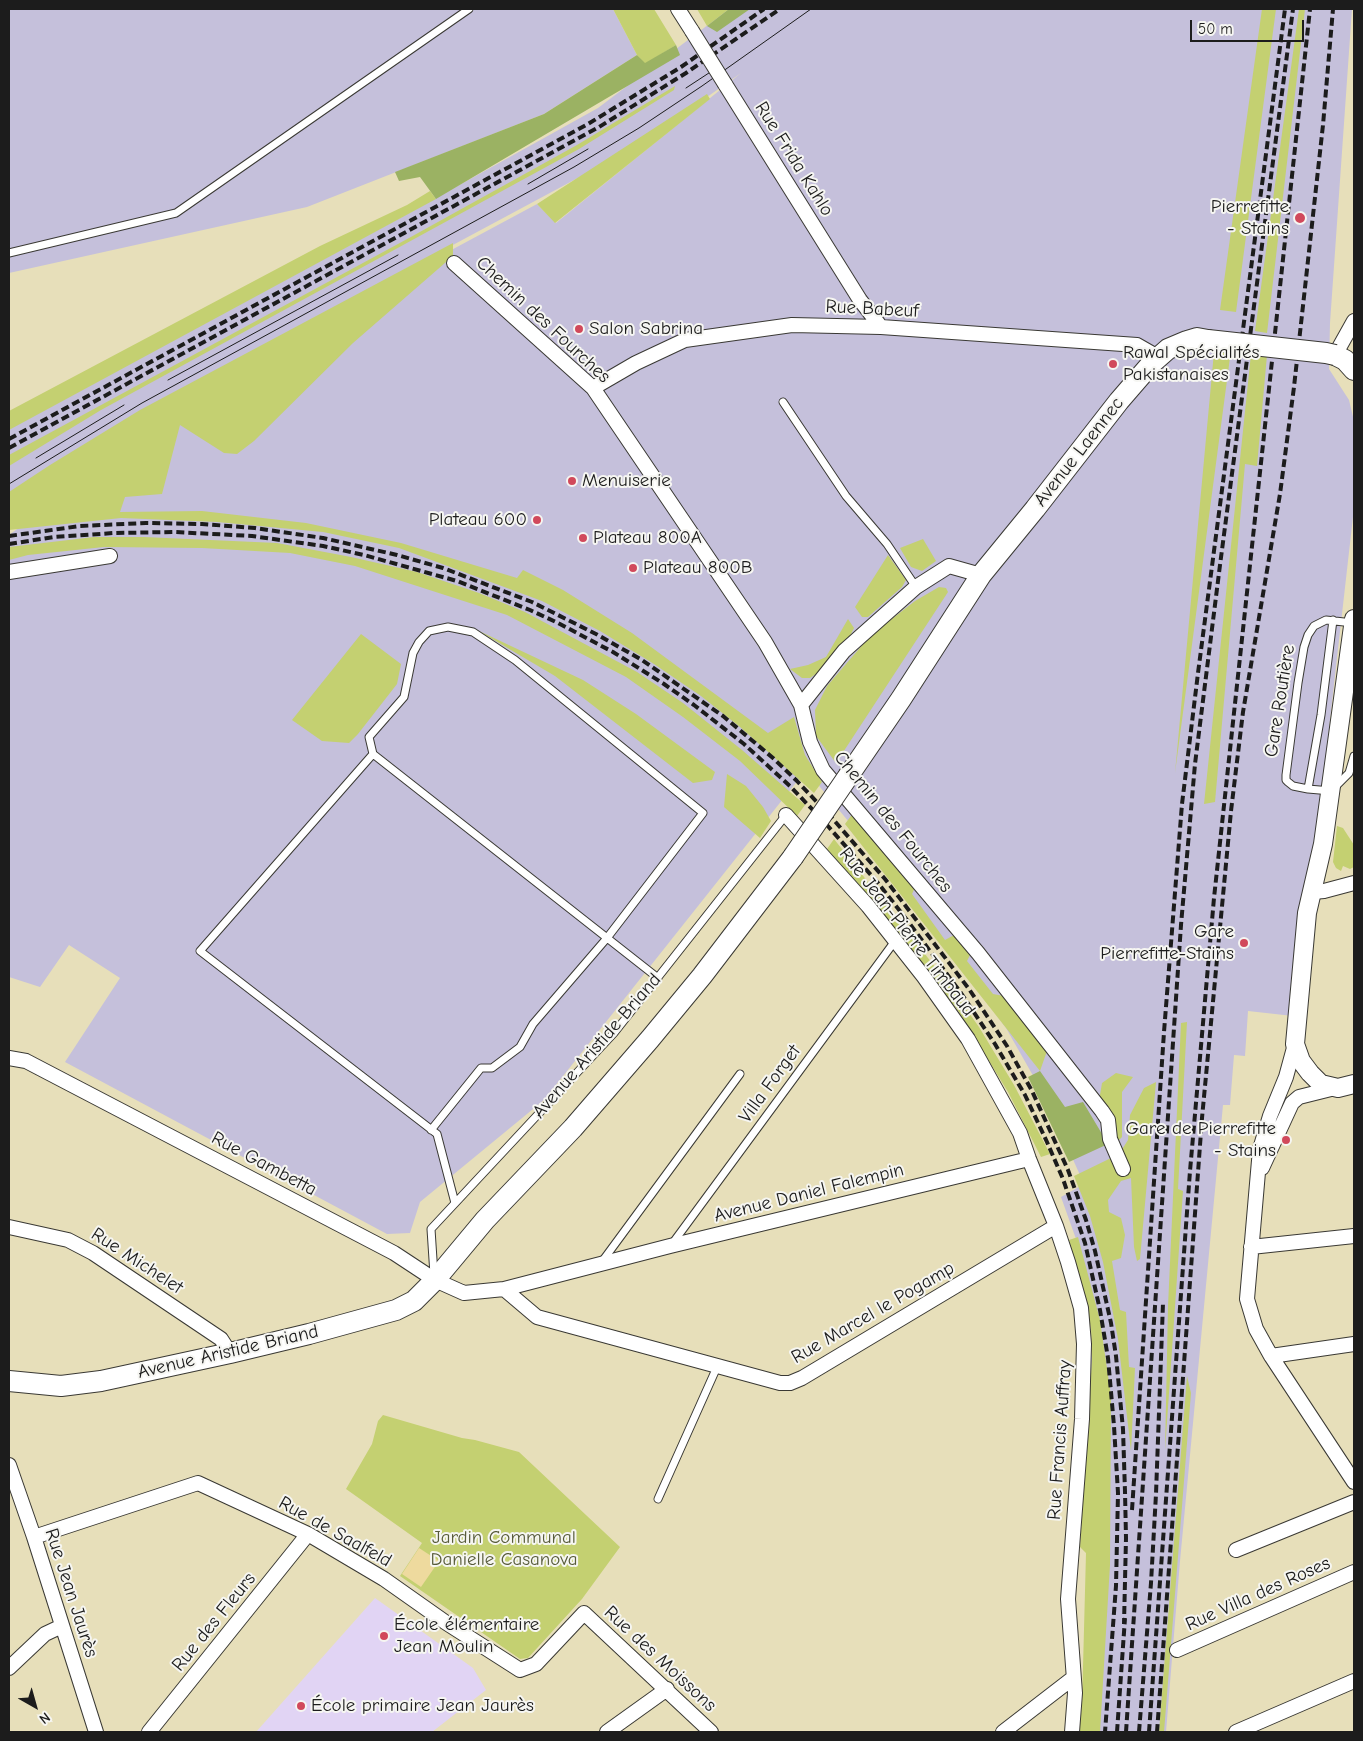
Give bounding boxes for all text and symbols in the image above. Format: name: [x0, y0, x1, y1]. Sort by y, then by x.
scale bar: [1193, 10, 1307, 42]
text: 50 m: [1198, 20, 1233, 38]
street label: Rue Frida Kahlo: [750, 98, 838, 220]
place label: Pierrefitte - Stains: [1211, 196, 1289, 240]
marker: Pierrefitte - Stains: [1293, 211, 1307, 225]
street label: Chemin des Fourches: [471, 252, 615, 388]
street label: Rue Babeuf: [825, 295, 919, 323]
place label: Salon Sabrina: [589, 318, 703, 340]
marker: Salon Sabrina: [573, 323, 585, 335]
place label: Rawal Spécialités Pakistanaises: [1123, 342, 1259, 386]
marker: Rawal Spécialités Pakistanaises: [1107, 358, 1119, 370]
street label: Avenue Laennec: [1029, 393, 1129, 511]
place label: Menuiserie: [582, 470, 671, 492]
marker: Menuiserie: [566, 475, 578, 487]
place label: Plateau 600: [429, 509, 527, 531]
marker: Plateau 600: [531, 514, 543, 526]
place label: Plateau 800A: [593, 527, 702, 549]
marker: Plateau 800A: [577, 532, 589, 544]
place label: Plateau 800B: [643, 557, 753, 579]
marker: Plateau 800B: [627, 562, 639, 574]
street label: Gare Routière: [1260, 643, 1300, 759]
street label: Chemin des Fourches: [829, 747, 957, 897]
street label: Rue Jean-Pierre Timbaud: [834, 843, 980, 1021]
place label: Gare Pierrefitte-Stains: [1100, 921, 1234, 965]
marker: Gare Pierrefitte-Stains: [1238, 937, 1250, 949]
street label: Avenue Aristide Briand: [528, 969, 666, 1123]
street label: Villa Forget: [734, 1041, 806, 1127]
place label: Gare de Pierrefitte - Stains: [1125, 1118, 1276, 1162]
street label: Rue Gambetta: [208, 1127, 320, 1201]
marker: Gare de Pierrefitte - Stains: [1280, 1134, 1292, 1146]
street label: Avenue Daniel Falempin: [712, 1158, 906, 1228]
street label: Rue Michelet: [87, 1223, 187, 1299]
street label: Rue Marcel le Pogamp: [787, 1257, 959, 1369]
street label: Avenue Aristide Briand: [135, 1320, 321, 1384]
street label: Rue Francis Auffray: [1043, 1359, 1077, 1521]
street label: Rue de Saalfeld: [274, 1492, 396, 1572]
street label: Rue Jean Jaurès: [39, 1526, 103, 1660]
park label: Jardin Communal Danielle Casanova: [430, 1527, 578, 1571]
street label: Rue Villa des Roses: [1182, 1552, 1334, 1636]
street label: Rue des Fleurs: [167, 1568, 261, 1676]
street label: Rue des Moissons: [599, 1601, 721, 1717]
place label: École élémentaire Jean Moulin: [394, 1614, 539, 1658]
marker: École élémentaire Jean Moulin: [378, 1630, 390, 1642]
north arrow: [10, 1681, 60, 1731]
place label: École primaire Jean Jaurès: [311, 1695, 534, 1717]
marker: École primaire Jean Jaurès: [295, 1700, 307, 1712]
text: N: [36, 1709, 53, 1728]

